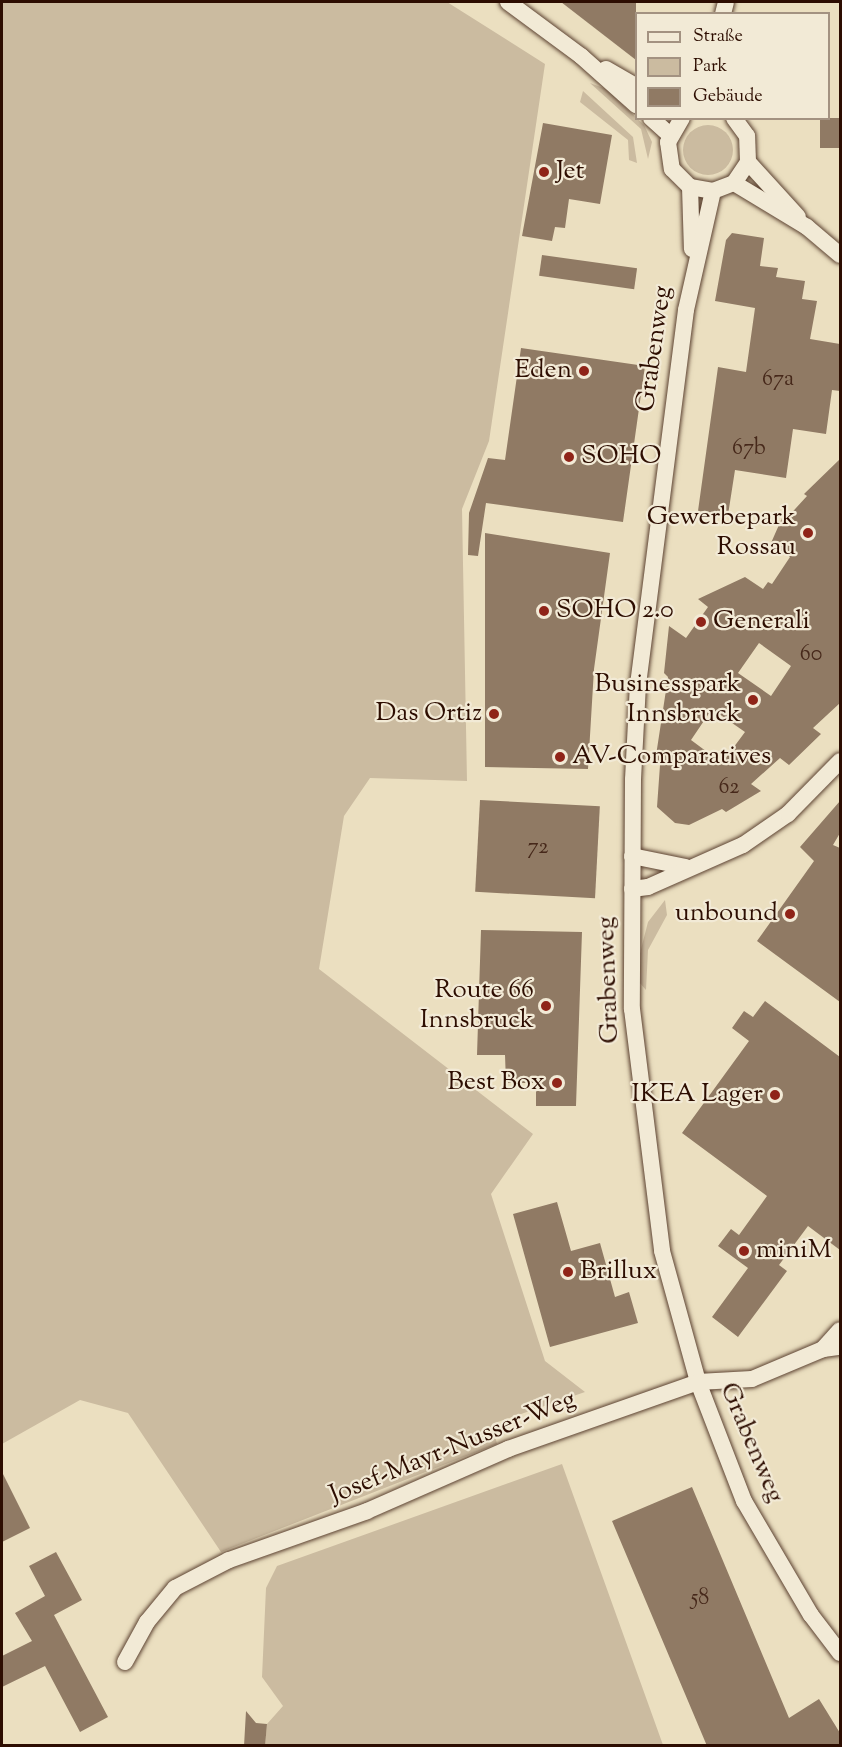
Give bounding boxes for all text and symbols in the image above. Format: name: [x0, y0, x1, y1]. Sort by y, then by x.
legend: [635, 12, 830, 120]
text: Straße: [693, 24, 743, 50]
text: Park: [693, 54, 727, 80]
text: Gebäude: [693, 84, 763, 110]
place label: Jet: [556, 156, 584, 188]
marker: Jet: [537, 165, 551, 179]
street label: Grabenweg: [631, 284, 679, 414]
place label: Eden: [514, 355, 572, 387]
marker: Eden: [577, 364, 591, 378]
house number: 67a: [762, 368, 794, 394]
house number: 67b: [732, 437, 766, 463]
place label: SOHO: [581, 441, 661, 473]
marker: SOHO: [562, 450, 576, 464]
place label: Gewerbepark Rossau: [647, 502, 796, 564]
marker: Gewerbepark Rossau: [801, 526, 815, 540]
place label: SOHO 2.0: [556, 595, 674, 627]
marker: SOHO 2.0: [537, 604, 551, 618]
place label: Generali: [713, 606, 810, 638]
marker: Generali: [694, 615, 708, 629]
house number: 60: [800, 643, 822, 669]
place label: Businesspark Innsbruck: [595, 669, 741, 730]
marker: Businesspark Innsbruck: [746, 693, 760, 707]
place label: Das Ortiz: [376, 698, 482, 730]
marker: Das Ortiz: [487, 707, 501, 721]
place label: AV-Comparatives: [572, 741, 771, 773]
marker: AV-Comparatives: [553, 750, 567, 764]
house number: 62: [718, 776, 740, 802]
house number: 72: [527, 836, 549, 862]
place label: unbound: [675, 898, 778, 930]
marker: unbound: [783, 907, 797, 921]
street label: Grabenweg: [591, 916, 627, 1044]
place label: Route 66 Innsbruck: [420, 975, 534, 1036]
marker: Route 66 Innsbruck: [539, 999, 553, 1013]
place label: Best Box: [447, 1067, 545, 1099]
marker: Best Box: [550, 1076, 564, 1090]
place label: IKEA Lager: [632, 1079, 763, 1111]
marker: IKEA Lager: [768, 1088, 782, 1102]
place label: miniM: [756, 1235, 832, 1267]
marker: miniM: [737, 1244, 751, 1258]
place label: Brillux: [580, 1256, 657, 1288]
marker: Brillux: [561, 1265, 575, 1279]
street label: Grabenweg: [712, 1378, 790, 1508]
street label: Josef-Mayr-Nusser-Weg: [325, 1384, 581, 1512]
house number: 58: [691, 1587, 709, 1613]

